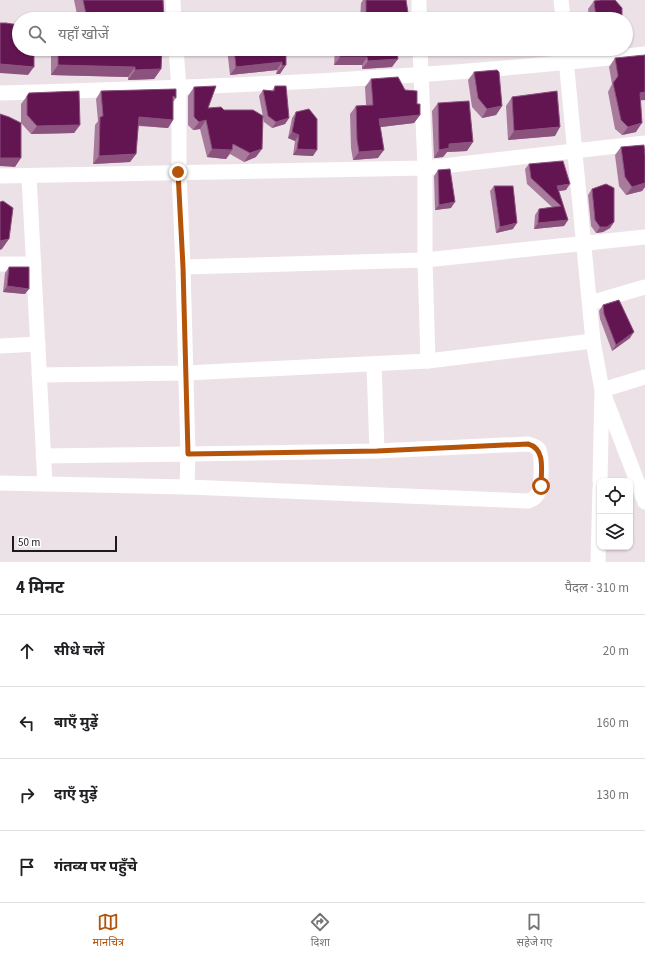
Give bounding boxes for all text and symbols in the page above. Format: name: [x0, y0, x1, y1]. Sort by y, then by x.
search box: [12, 12, 633, 56]
icon: search: [26, 23, 48, 45]
text: यहाँ खोजें: [58, 24, 109, 45]
route end: [169, 163, 187, 181]
route start: [532, 477, 550, 495]
map controls: [597, 478, 633, 550]
button: locate: [597, 478, 633, 514]
button: layers: [597, 514, 633, 550]
scale bar: [12, 534, 117, 553]
text: 50 m: [18, 535, 40, 550]
text: 4 मिनट: [16, 576, 64, 600]
text: पैदल · 310 m: [565, 579, 629, 597]
icon: ahead: [16, 640, 38, 662]
text: सीधे चलें: [54, 640, 104, 661]
text: 20 m: [603, 642, 629, 660]
icon: left: [16, 712, 38, 734]
text: बाएँ मुड़ें: [54, 712, 98, 733]
text: 160 m: [596, 714, 629, 732]
icon: right: [16, 784, 38, 806]
text: दाएँ मुड़ें: [54, 784, 97, 805]
text: 130 m: [596, 786, 629, 804]
icon: arrive: [16, 856, 38, 878]
text: गंतव्य पर पहुँचे: [54, 856, 137, 877]
tab: मानचित्र: [93, 911, 124, 950]
tab: दिशा: [309, 911, 331, 950]
tab: सहेजे गए: [516, 911, 552, 950]

